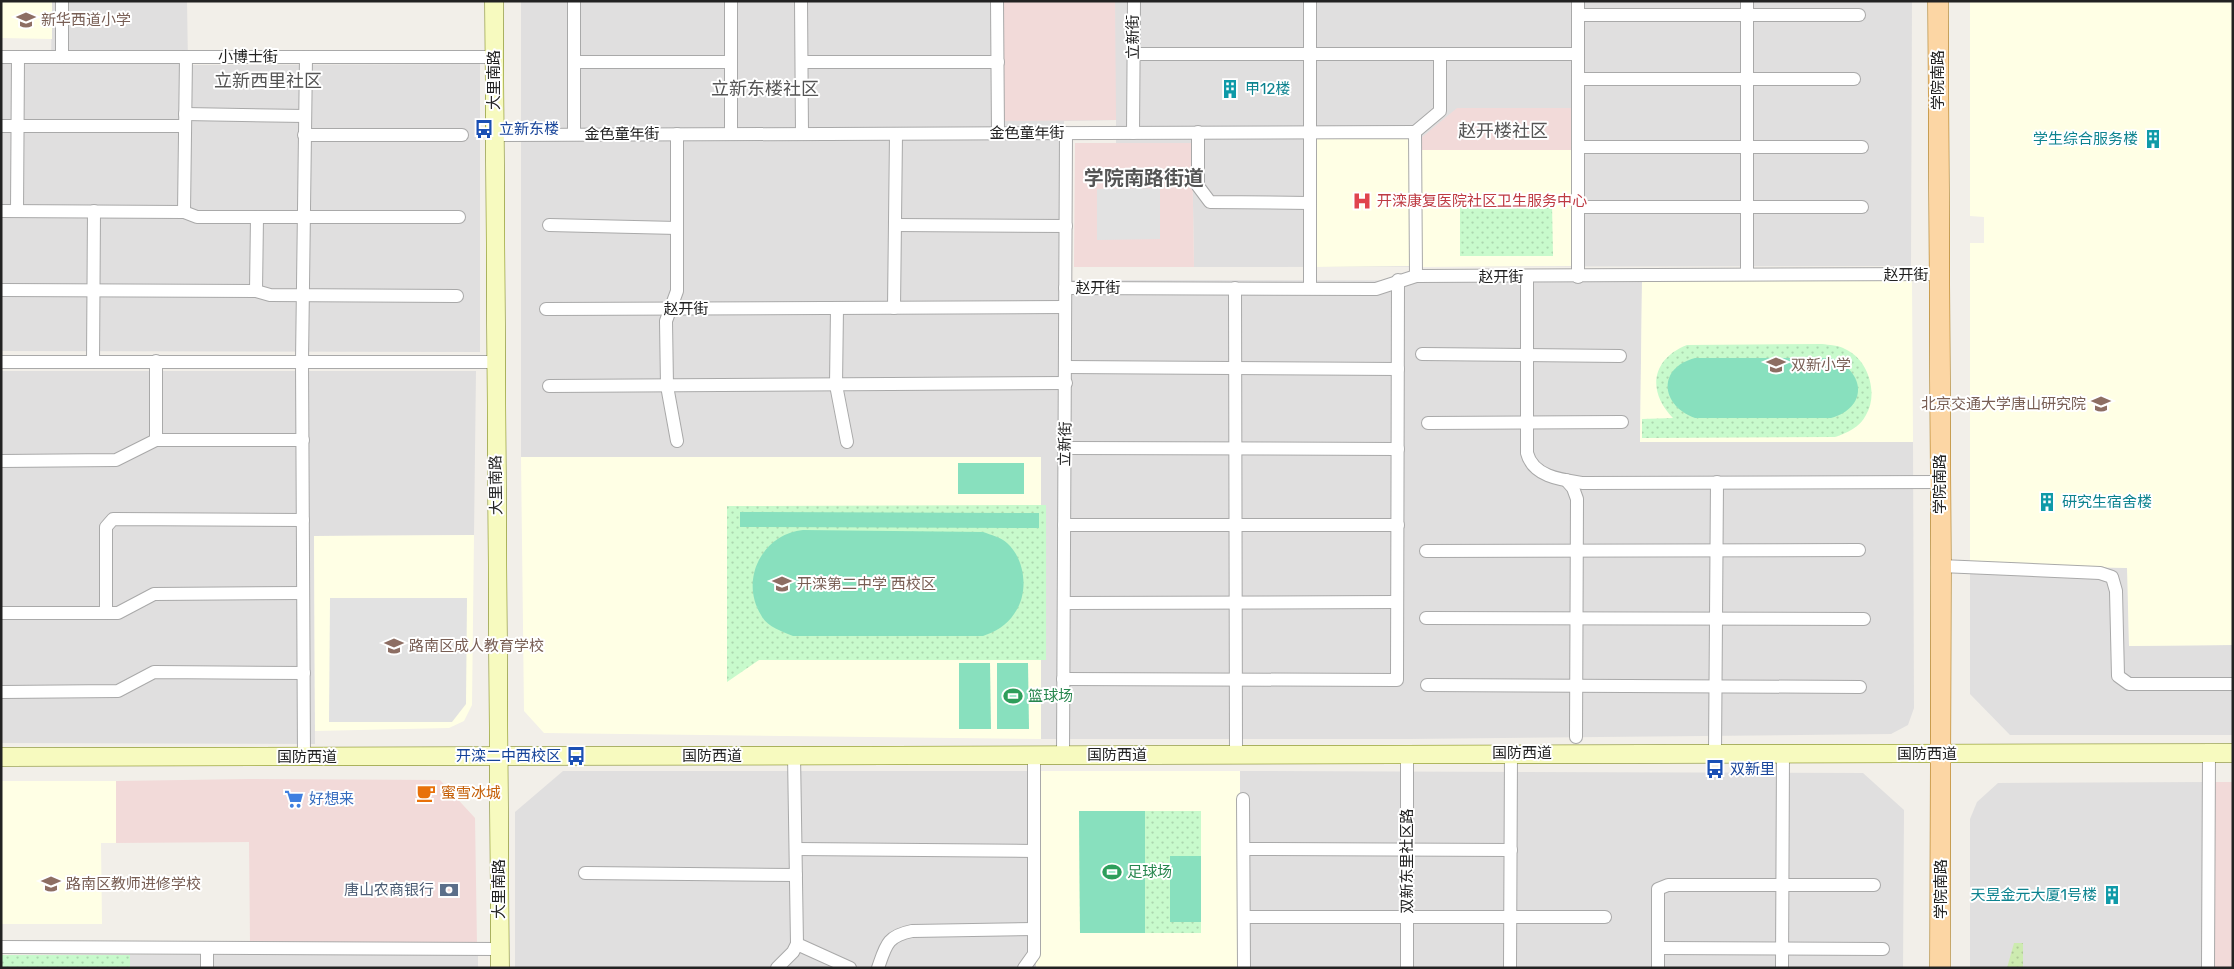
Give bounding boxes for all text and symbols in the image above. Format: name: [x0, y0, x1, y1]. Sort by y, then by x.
school or university icon: 新华西道小学: [15, 9, 37, 31]
place label: 新华西道小学: [41, 11, 131, 29]
street label: 立新街: [1124, 14, 1142, 60]
street label: 小博士街: [218, 48, 278, 66]
street label: 大里南路: [485, 50, 503, 110]
street label: 学院南路: [1929, 50, 1947, 110]
district label: 立新西里社区: [214, 70, 322, 92]
district label: 立新东楼社区: [711, 78, 819, 100]
building icon: 甲12楼: [1219, 78, 1241, 100]
place label: 甲12楼: [1245, 80, 1290, 98]
bus stop icon: 立新东楼: [473, 118, 495, 140]
place label: 立新东楼: [499, 120, 559, 138]
district label: 赵开楼社区: [1458, 120, 1548, 142]
street label: 金色童年街: [989, 124, 1065, 142]
street label: 金色童年街: [584, 125, 660, 143]
building icon: 学生综合服务楼: [2142, 128, 2164, 150]
place label: 学生综合服务楼: [2033, 130, 2138, 148]
district label: 学院南路街道: [1084, 166, 1204, 190]
hospital icon: 开滦康复医院社区卫生服务中心: [1351, 190, 1373, 212]
place label: 开滦康复医院社区卫生服务中心: [1377, 192, 1587, 210]
street label: 赵开街: [1883, 266, 1929, 284]
street label: 赵开街: [1478, 268, 1524, 286]
street label: 赵开街: [1075, 279, 1121, 297]
street label: 赵开街: [663, 300, 709, 318]
school or university icon: 双新小学: [1765, 354, 1787, 376]
place label: 双新小学: [1791, 356, 1851, 374]
school or university icon: 北京交通大学唐山研究院: [2090, 393, 2112, 415]
place label: 北京交通大学唐山研究院: [1921, 395, 2086, 413]
street label: 立新街: [1056, 421, 1074, 467]
street label: 学院南路: [1931, 454, 1949, 514]
street label: 大里南路: [486, 455, 506, 515]
building icon: 研究生宿舍楼: [2036, 491, 2058, 513]
place label: 研究生宿舍楼: [2062, 493, 2152, 511]
school or university icon: 开滦第二中学 西校区: [771, 573, 793, 595]
place label: 开滦第二中学 西校区: [797, 575, 936, 593]
school or university icon: 路南区成人教育学校: [383, 635, 405, 657]
place label: 路南区成人教育学校: [409, 637, 544, 655]
sports icon: 篮球场: [1002, 685, 1024, 707]
place label: 篮球场: [1028, 687, 1073, 705]
street label: 国防西道: [1492, 744, 1552, 762]
bus stop icon: 开滦二中西校区: [565, 745, 587, 767]
street label: 国防西道: [1897, 745, 1957, 763]
street label: 国防西道: [1087, 746, 1147, 764]
place label: 开滦二中西校区: [456, 747, 561, 765]
street label: 国防西道: [682, 747, 742, 765]
street label: 国防西道: [277, 748, 337, 766]
bus stop icon: 双新里: [1704, 758, 1726, 780]
place label: 双新里: [1730, 760, 1775, 778]
cafe icon: 蜜雪冰城: [415, 782, 437, 804]
place label: 蜜雪冰城: [441, 784, 501, 802]
supermarket icon: 好想来: [283, 788, 305, 810]
place label: 好想来: [309, 790, 354, 808]
street label: 双新东里社区路: [1398, 808, 1416, 914]
street label: 大里南路: [490, 859, 508, 919]
street label: 学院南路: [1932, 859, 1950, 919]
sports icon: 足球场: [1101, 861, 1123, 883]
place label: 足球场: [1127, 863, 1172, 881]
school or university icon: 路南区教师进修学校: [40, 873, 62, 895]
place label: 路南区教师进修学校: [66, 875, 201, 893]
bank icon: 唐山农商银行: [438, 879, 460, 901]
place label: 唐山农商银行: [344, 881, 434, 899]
building icon: 天昱金元大厦1号楼: [2101, 884, 2123, 906]
place label: 天昱金元大厦1号楼: [1971, 886, 2097, 904]

